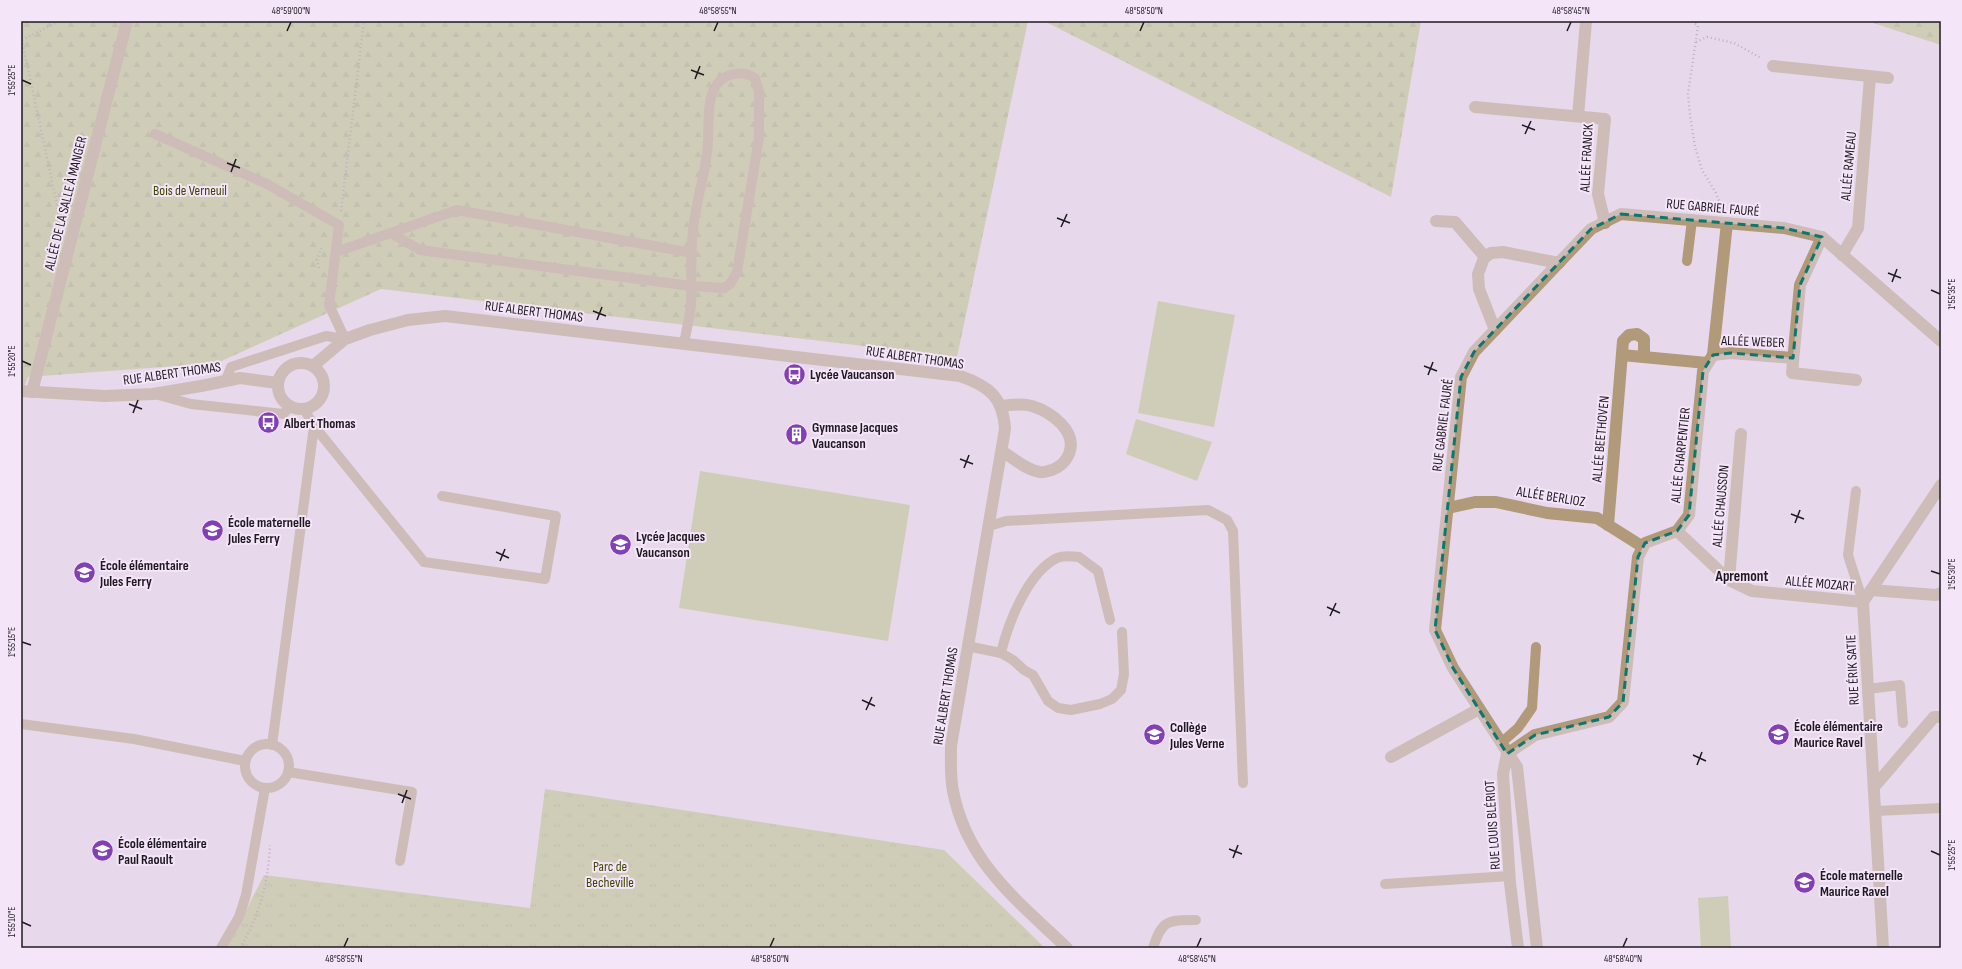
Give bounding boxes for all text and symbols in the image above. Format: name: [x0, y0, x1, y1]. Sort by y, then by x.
text: 48°59'00"N: [272, 5, 310, 17]
text: 48°58'55"N: [699, 5, 737, 17]
text: 48°58'50"N: [1125, 5, 1163, 17]
text: 48°58'45"N: [1552, 5, 1590, 17]
text: 1°55'25"E: [6, 65, 18, 95]
street label: ALLÉE FRANCK: [1576, 123, 1597, 194]
street label: ALLÉE RAMEAU: [1837, 131, 1860, 202]
street label: ALLÉE DE LA SALLE À MANGER: [40, 134, 91, 273]
park label: Bois de Verneuil: [153, 182, 227, 199]
street label: RUE GABRIEL FAURÉ: [1666, 195, 1760, 220]
text: 1°55'35"E: [1946, 279, 1958, 309]
street label: RUE ALBERT THOMAS: [484, 297, 584, 326]
street label: ALLÉE WEBER: [1720, 332, 1786, 351]
street label: RUE ALBERT THOMAS: [865, 342, 965, 373]
text: 1°55'20"E: [6, 345, 18, 377]
street label: RUE ALBERT THOMAS: [122, 358, 222, 389]
bus stop icon: Lycée Vaucanson: [781, 361, 807, 387]
place label: Lycée Vaucanson: [810, 366, 895, 383]
street label: RUE GABRIEL FAURÉ: [1428, 377, 1457, 472]
street label: ALLÉE BEETHOVEN: [1588, 395, 1613, 484]
street label: ALLÉE CHARPENTIER: [1667, 406, 1694, 505]
bus stop icon: Albert Thomas: [256, 410, 282, 436]
place label: Albert Thomas: [283, 415, 356, 432]
place label: Gymnase Jacques Vaucanson: [812, 419, 898, 452]
building icon: Gymnase Jacques Vaucanson: [784, 422, 810, 448]
street label: ALLÉE CHAUSSON: [1708, 464, 1733, 549]
street label: ALLÉE BERLIOZ: [1514, 483, 1587, 510]
place label: École maternelle Jules Ferry: [227, 514, 311, 547]
school or university icon: École maternelle Jules Ferry: [199, 517, 225, 543]
place label: Lycée Jacques Vaucanson: [636, 528, 705, 561]
school or university icon: Lycée Jacques Vaucanson: [607, 531, 633, 557]
place label: École élémentaire Jules Ferry: [99, 557, 189, 590]
text: 1°55'30"E: [1946, 558, 1958, 590]
school or university icon: École élémentaire Jules Ferry: [72, 560, 98, 586]
district label: Apremont: [1715, 567, 1768, 586]
street label: ALLÉE MOZART: [1784, 572, 1855, 595]
text: 1°55'15"E: [6, 627, 18, 657]
street label: RUE ÉRIK SATIE: [1842, 634, 1863, 706]
street label: RUE ALBERT THOMAS: [929, 646, 962, 746]
place label: École élémentaire Maurice Ravel: [1794, 718, 1883, 751]
place label: Collège Jules Verne: [1169, 719, 1225, 752]
school or university icon: École élémentaire Maurice Ravel: [1766, 721, 1792, 747]
school or university icon: Collège Jules Verne: [1142, 722, 1168, 748]
street label: RUE LOUIS BLÉRIOT: [1481, 779, 1504, 870]
place label: École élémentaire Paul Raoult: [118, 835, 207, 868]
school or university icon: École élémentaire Paul Raoult: [89, 838, 115, 864]
text: 1°55'25"E: [1946, 840, 1958, 870]
park label: Parc de Becheville: [586, 858, 634, 891]
place label: École maternelle Maurice Ravel: [1820, 867, 1903, 900]
school or university icon: École maternelle Maurice Ravel: [1791, 870, 1817, 896]
text: 1°55'10"E: [6, 907, 18, 937]
text: 48°58'55"N: [325, 953, 363, 965]
text: 48°58'50"N: [751, 953, 789, 965]
text: 48°58'45"N: [1178, 953, 1216, 965]
text: 48°58'40"N: [1604, 953, 1642, 965]

